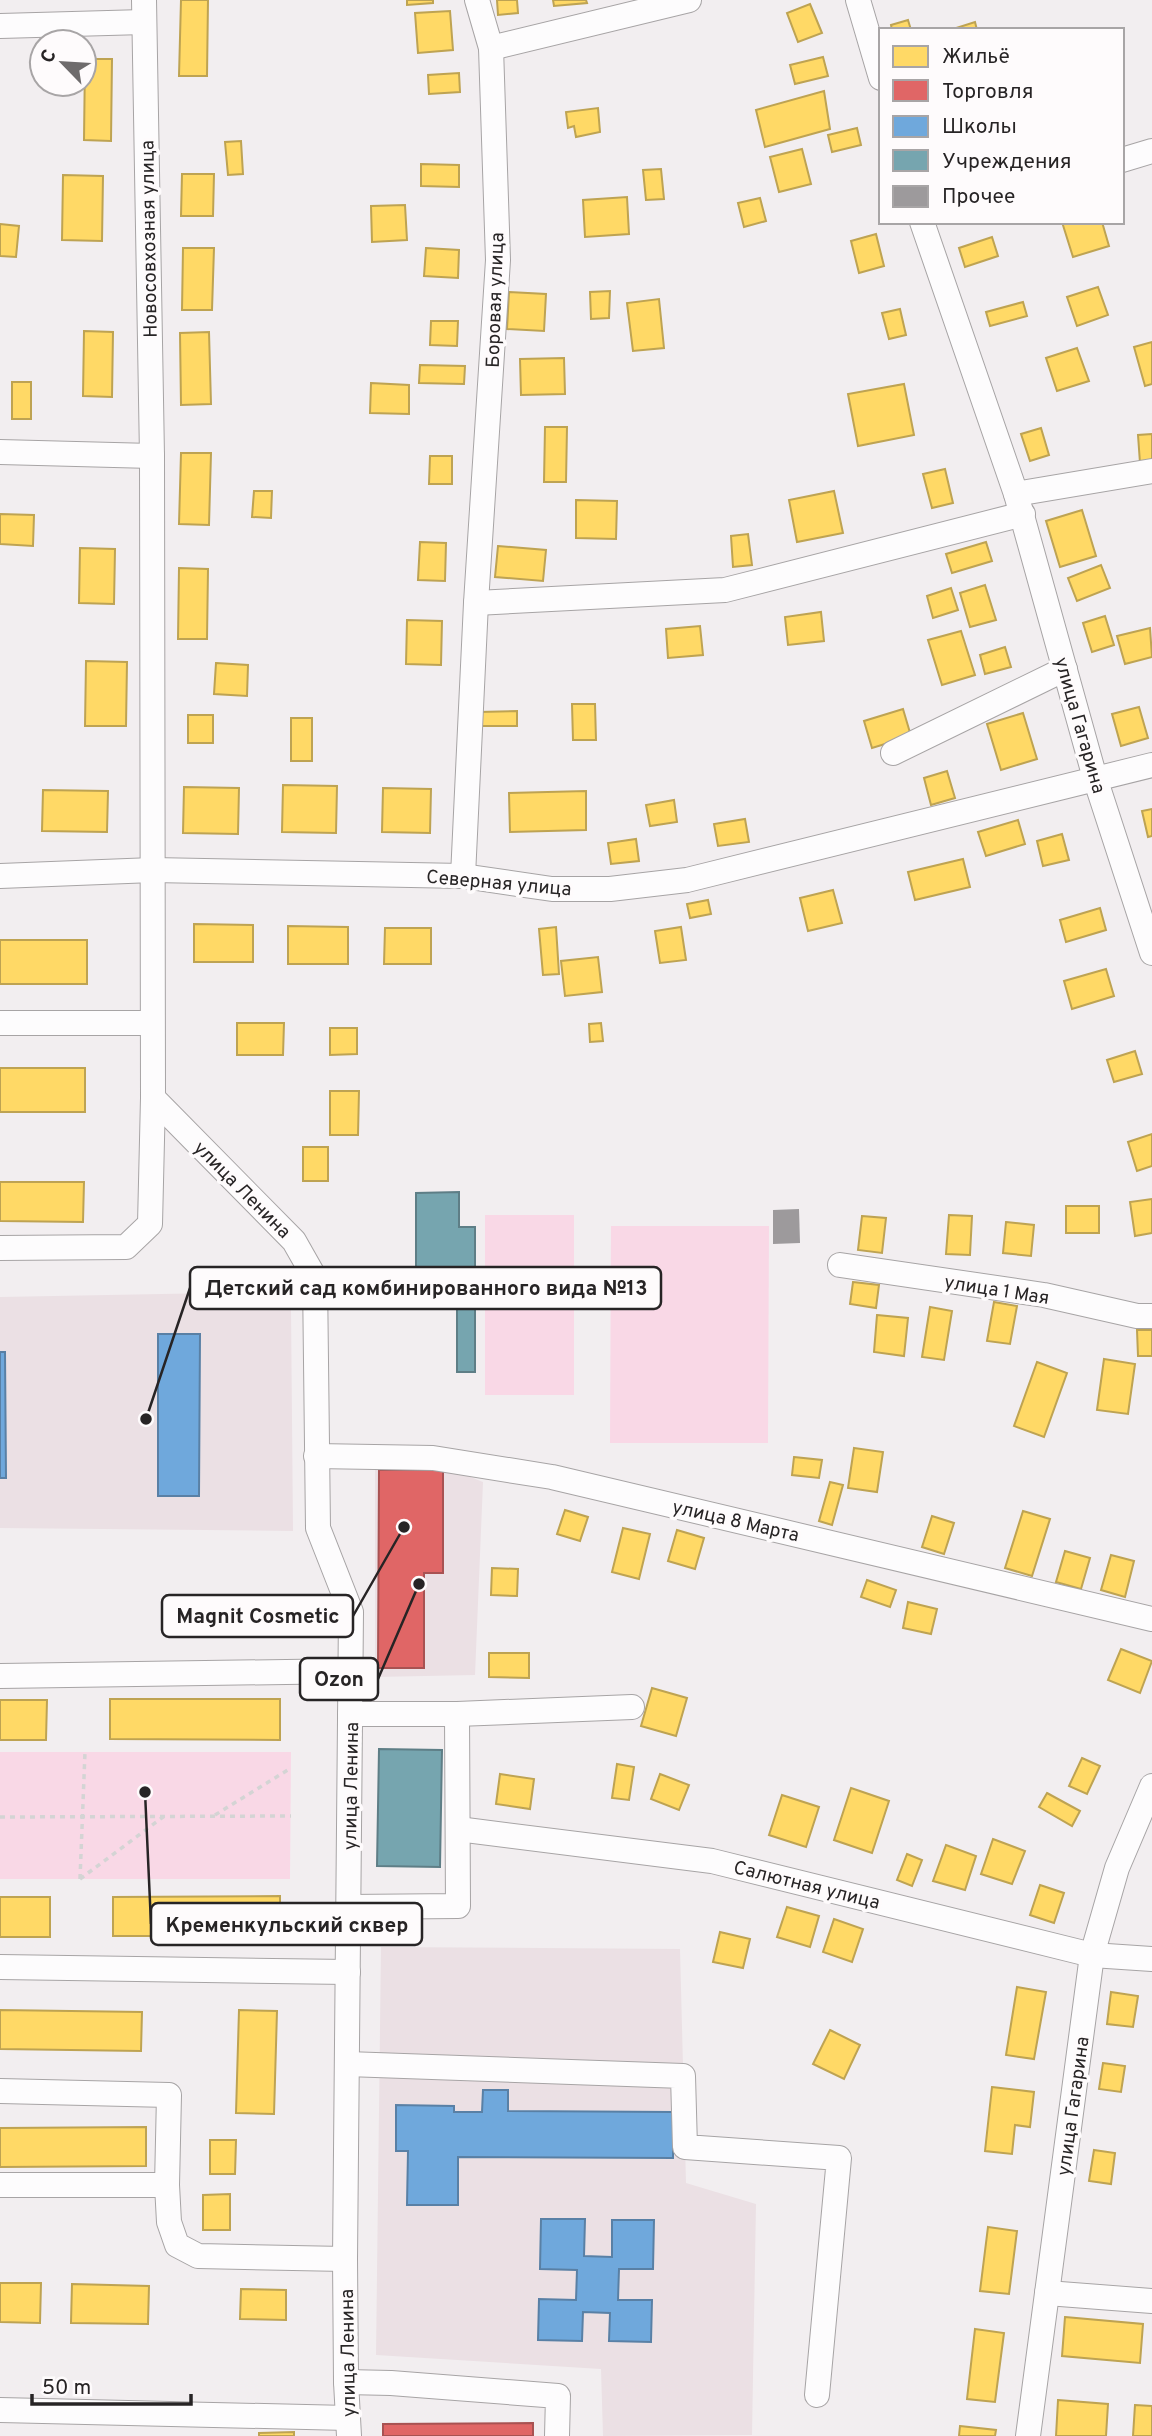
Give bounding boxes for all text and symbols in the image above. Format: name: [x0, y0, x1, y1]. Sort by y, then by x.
north arrow: [28, 28, 98, 98]
legend: [879, 28, 1124, 224]
text: Жильё: [942, 44, 1010, 71]
text: С: [36, 46, 63, 67]
text: Торговля: [942, 79, 1033, 106]
text: Школы: [942, 114, 1017, 141]
street label: Новосовхозная улица: [136, 140, 164, 338]
text: Учреждения: [942, 149, 1071, 176]
text: Прочее: [942, 184, 1015, 211]
street label: Боровая улица: [482, 232, 510, 368]
street label: улица Гагарина: [1048, 655, 1110, 796]
street label: Северная улица: [425, 866, 572, 902]
street label: улица Ленина: [188, 1137, 295, 1244]
callout: Детский сад комбинированного вида №13: [190, 1267, 661, 1309]
street label: улица 1 Мая: [942, 1271, 1051, 1311]
text: Детский сад комбинированного вида №13: [204, 1276, 648, 1303]
street label: улица 8 Марта: [670, 1496, 801, 1548]
callout: Magnit Cosmetic: [162, 1595, 353, 1637]
text: Magnit Cosmetic: [176, 1604, 340, 1631]
callout: Ozon: [300, 1658, 378, 1700]
text: Ozon: [314, 1667, 364, 1694]
street label: улица Ленина: [339, 1722, 365, 1850]
street label: Салютная улица: [731, 1856, 882, 1916]
callout: Кременкульский сквер: [151, 1903, 422, 1945]
text: Кременкульский сквер: [166, 1913, 408, 1940]
street label: улица Гагарина: [1052, 2035, 1096, 2178]
street label: улица Ленина: [336, 2289, 362, 2417]
scale bar: [32, 2362, 191, 2406]
text: 50 m: [42, 2375, 91, 2402]

